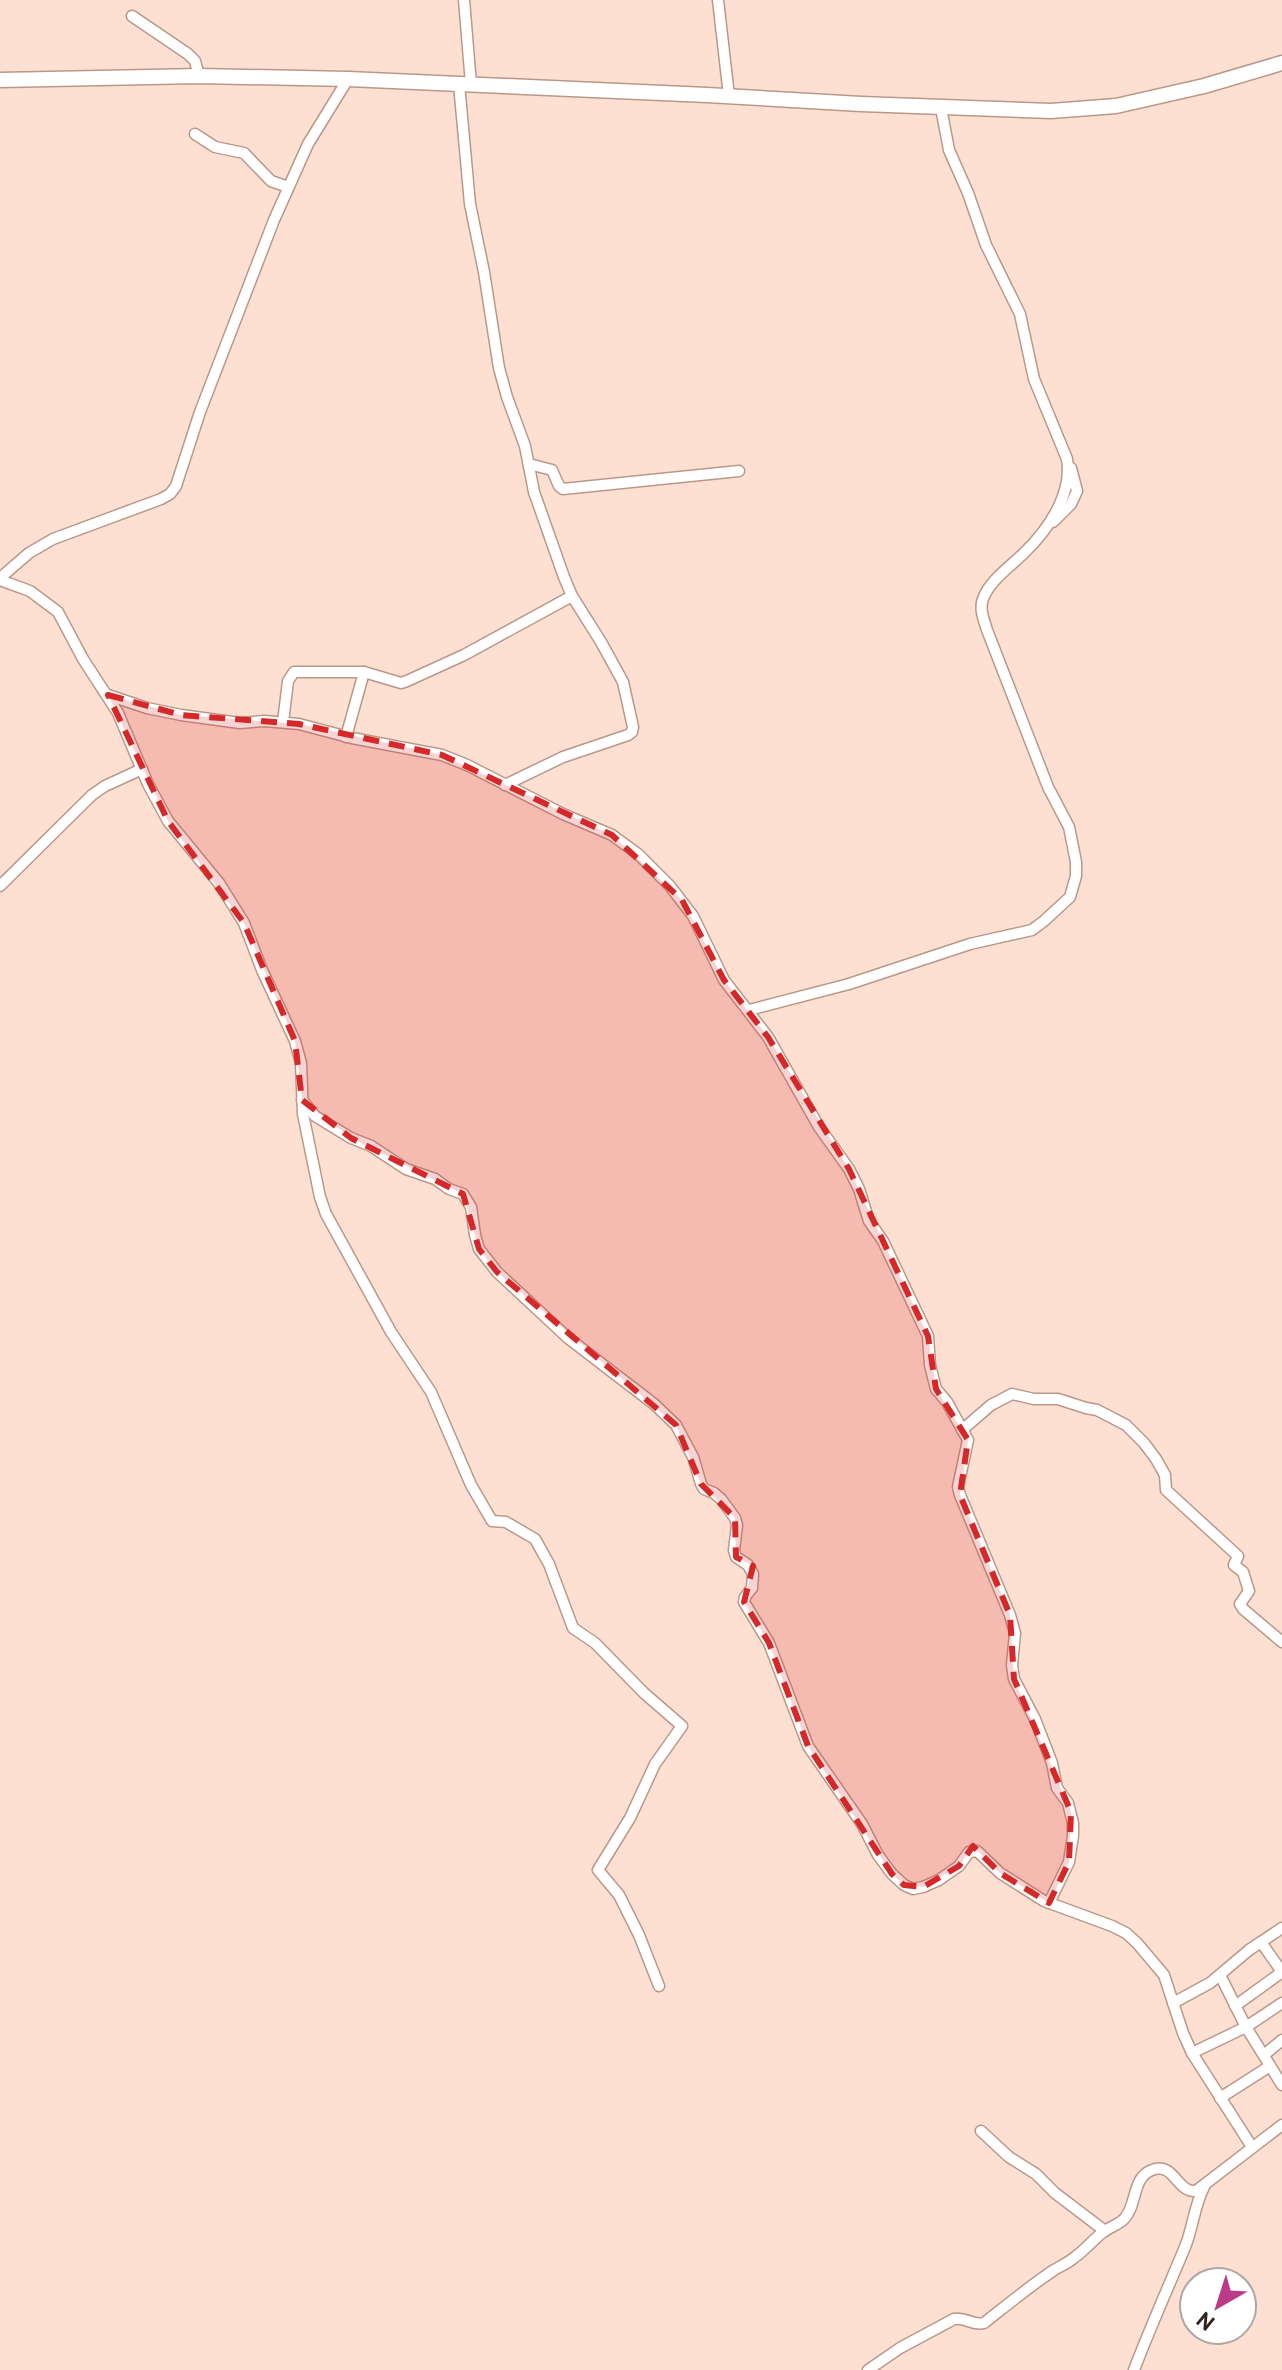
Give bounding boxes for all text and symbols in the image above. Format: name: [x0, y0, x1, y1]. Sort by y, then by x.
north arrow: [1178, 2266, 1258, 2346]
text: N: [1192, 2304, 1222, 2335]

